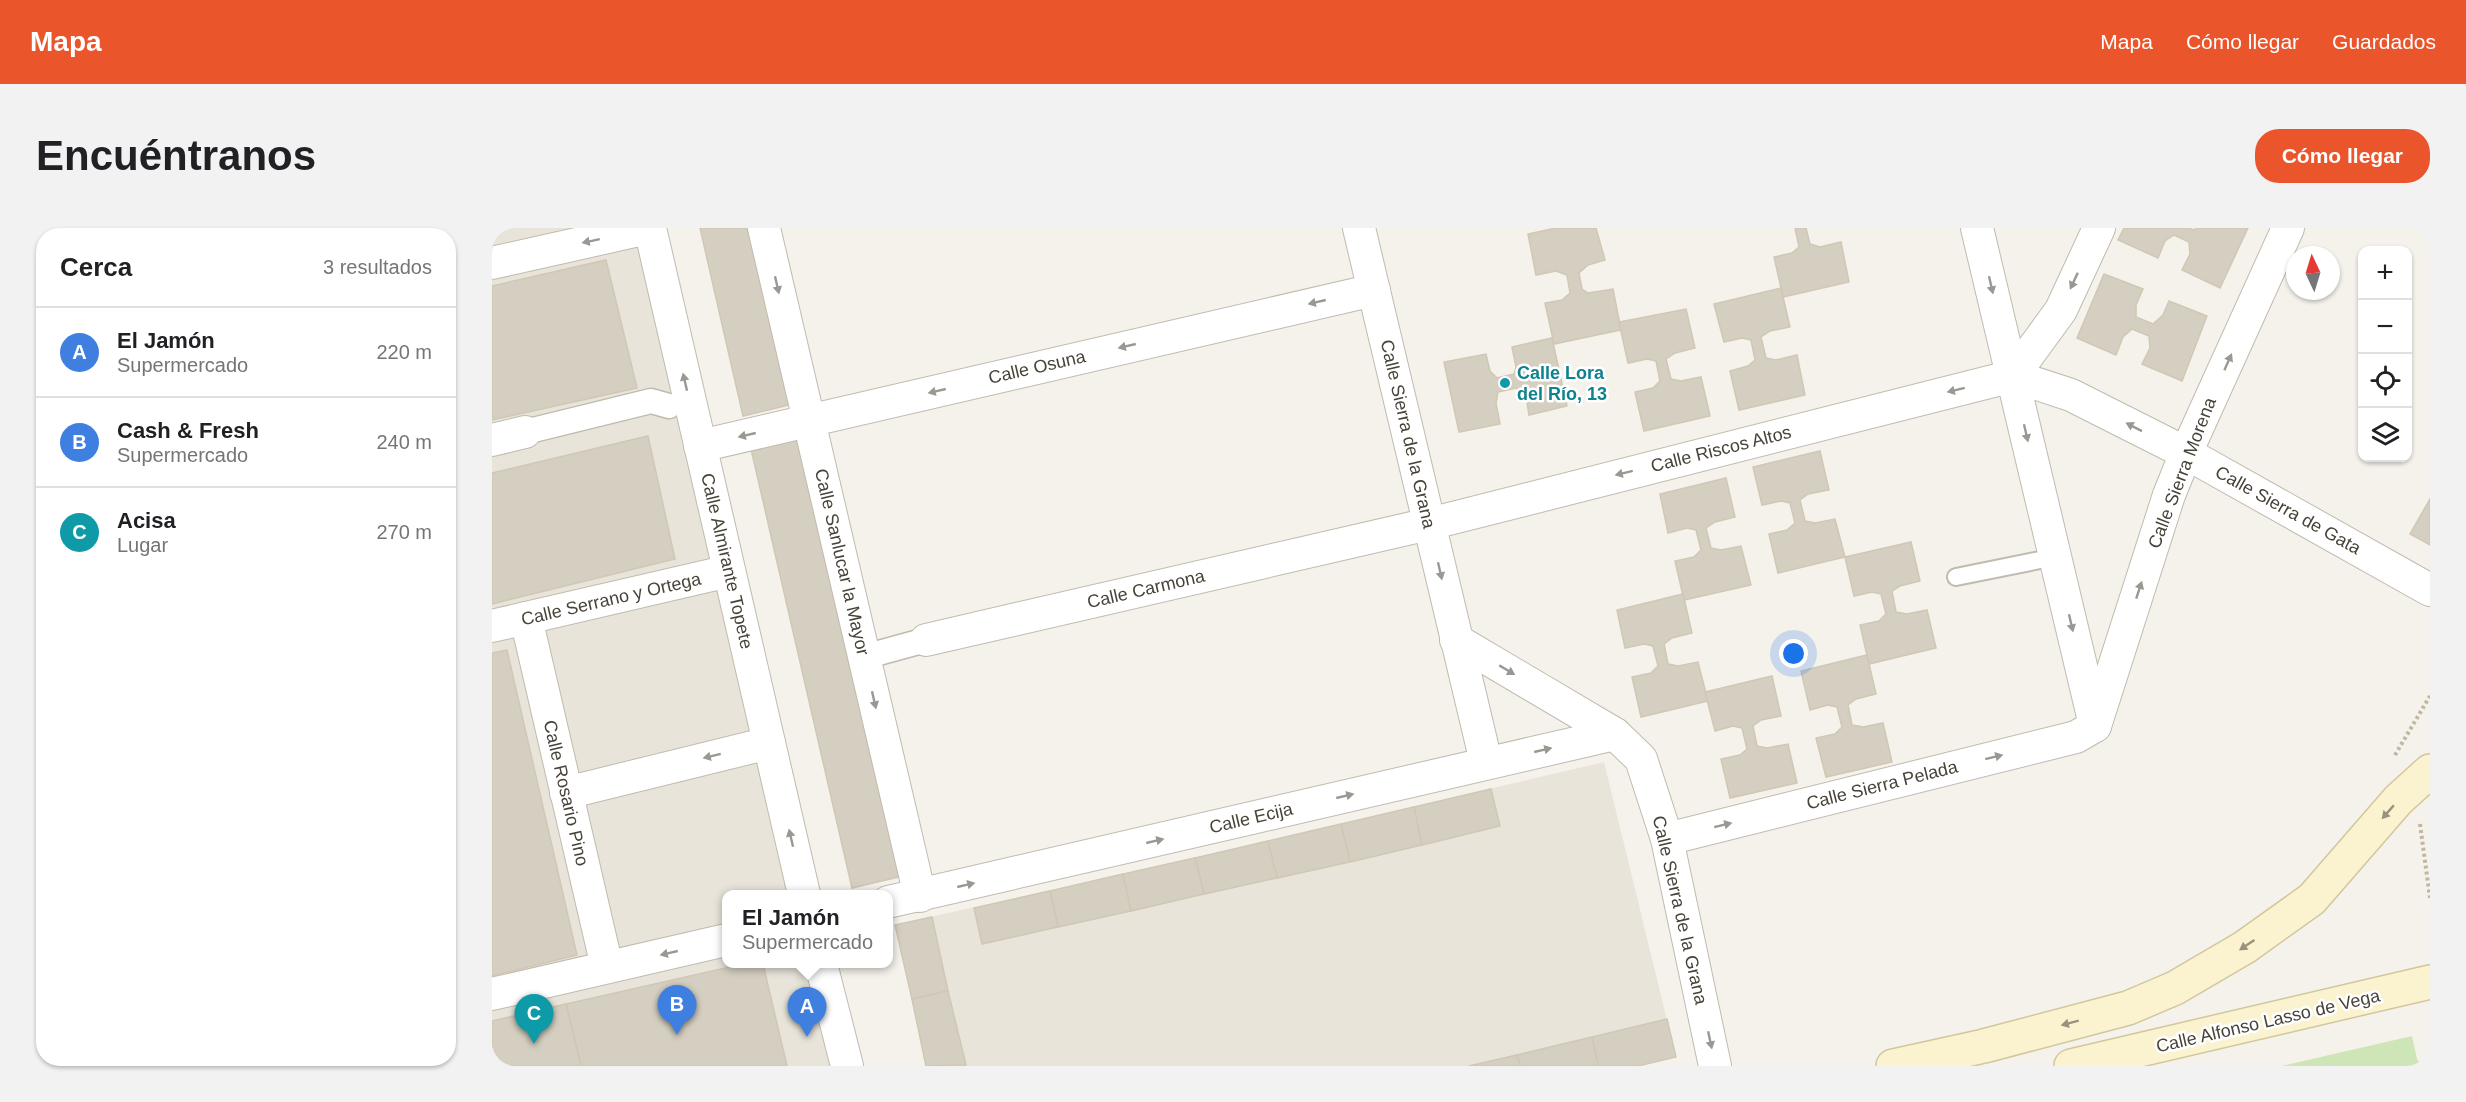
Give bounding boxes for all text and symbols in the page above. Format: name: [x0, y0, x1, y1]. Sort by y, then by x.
text: Mapa: [30, 26, 102, 57]
text: Mapa: [2100, 30, 2153, 53]
text: Cómo llegar: [2186, 30, 2299, 53]
text: Guardados: [2332, 30, 2436, 53]
button: Cómo llegar: [2255, 129, 2430, 183]
text: Encuéntranos: [36, 132, 316, 179]
one-way arrow: [582, 237, 600, 247]
north arrow: [2286, 246, 2340, 300]
map controls: [2358, 246, 2412, 462]
button: +: [2358, 246, 2412, 300]
text: Cerca: [60, 252, 132, 282]
text: 3 resultados: [323, 256, 432, 278]
one-way arrow: [2070, 273, 2079, 290]
one-way arrow: [773, 276, 783, 294]
one-way arrow: [1987, 276, 1996, 295]
one-way arrow: [1308, 298, 1326, 308]
button: −: [2358, 300, 2412, 354]
text: El Jamón: [117, 328, 215, 353]
street label: Calle Sierra de la Grana: [1377, 338, 1440, 531]
text: A: [72, 341, 87, 363]
text: 220 m: [376, 341, 432, 363]
one-way arrow: [1118, 342, 1136, 352]
street label: Calle Osuna: [986, 346, 1088, 388]
one-way arrow: [2223, 353, 2232, 370]
text: Supermercado: [117, 354, 248, 376]
button: locate: [2358, 354, 2412, 408]
place label: Calle Lora del Río, 13: [1517, 363, 1607, 404]
one-way arrow: [680, 372, 689, 391]
marker: Calle Lora del Río, 13: [1498, 376, 1512, 390]
one-way arrow: [928, 386, 946, 396]
one-way arrow: [1947, 386, 1965, 396]
street label: Calle Sierra Morena: [2144, 394, 2220, 551]
button: layers: [2358, 408, 2412, 462]
text: Cash & Fresh: [117, 418, 259, 443]
street label: Calle Riscos Altos: [1649, 422, 1793, 476]
one-way arrow: [2125, 422, 2143, 432]
one-way arrow: [2022, 424, 2032, 442]
text: B: [72, 431, 87, 453]
text: 240 m: [376, 431, 432, 453]
one-way arrow: [738, 431, 756, 441]
text: Supermercado: [117, 444, 248, 466]
street label: Calle Sierra de Gata: [2212, 462, 2365, 559]
street label: Calle Sanlucar la Mayor: [811, 467, 873, 657]
one-way arrow: [1615, 469, 1633, 479]
street label: Calle Almirante Topete: [697, 471, 757, 651]
text: Acisa: [117, 508, 176, 533]
text: C: [72, 521, 87, 543]
text: 270 m: [376, 521, 432, 543]
text: Lugar: [117, 534, 168, 556]
one-way arrow: [1436, 562, 1446, 580]
street label: Calle Carmona: [1085, 566, 1208, 612]
street label: Calle Serrano y Ortega: [519, 568, 704, 629]
one-way arrow: [2135, 581, 2144, 599]
one-way arrow: [2067, 614, 2076, 633]
your location: [1779, 639, 1808, 668]
one-way arrow: [1499, 664, 1515, 675]
one-way arrow: [870, 691, 880, 709]
street label: Calle Rosario Pino: [539, 718, 593, 868]
one-way arrow: [1533, 745, 1552, 754]
one-way arrow: [703, 751, 721, 761]
one-way arrow: [1985, 752, 2003, 762]
street label: Calle Sierra Pelada: [1804, 756, 1961, 813]
one-way arrow: [1336, 791, 1355, 800]
street label: Calle Ecija: [1207, 798, 1296, 837]
one-way arrow: [2382, 804, 2395, 819]
street label: Calle Sierra de la Grana: [1649, 814, 1712, 1007]
one-way arrow: [1714, 819, 1733, 829]
one-way arrow: [786, 828, 796, 847]
one-way arrow: [1146, 835, 1165, 845]
one-way arrow: [956, 880, 975, 890]
popup: [722, 890, 893, 968]
text: El Jamón: [742, 905, 840, 930]
text: Supermercado: [742, 931, 873, 953]
one-way arrow: [2240, 939, 2256, 951]
one-way arrow: [660, 948, 678, 958]
street label: Calle Alfonso Lasso de Vega: [2154, 985, 2383, 1057]
pin: B: [658, 986, 696, 1035]
pin: A: [788, 988, 826, 1037]
pin: C: [514, 994, 554, 1044]
one-way arrow: [2061, 1019, 2080, 1029]
one-way arrow: [1705, 1031, 1715, 1049]

